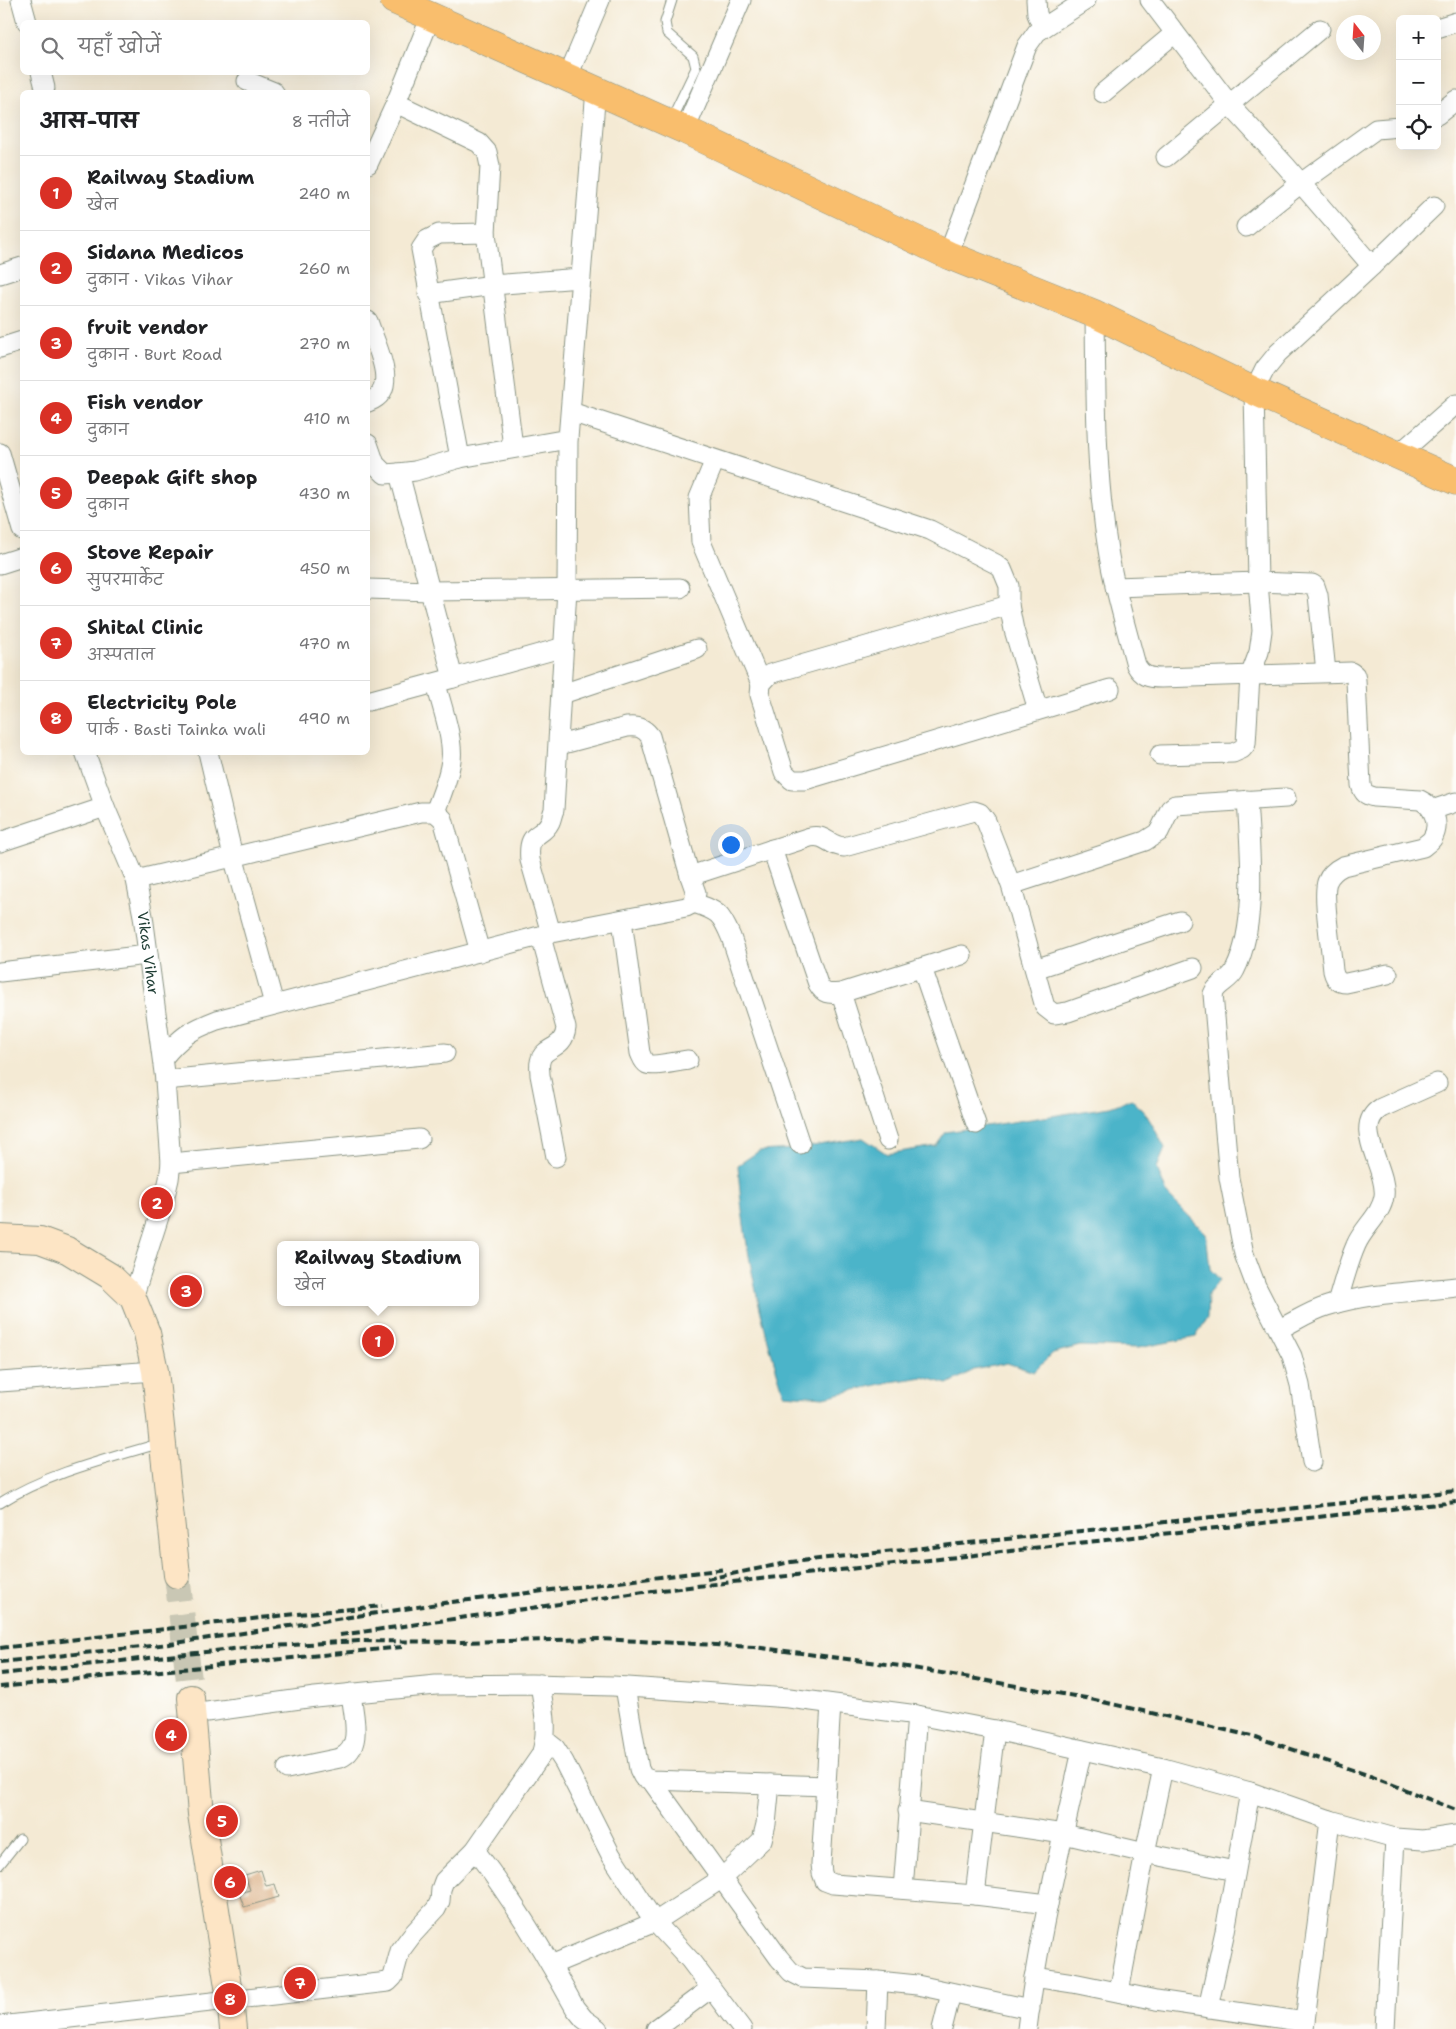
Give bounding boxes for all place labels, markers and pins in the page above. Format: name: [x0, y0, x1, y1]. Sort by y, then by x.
pin: 2: [141, 1184, 173, 1222]
pin: 3: [170, 1272, 202, 1310]
pin: 1: [362, 1322, 394, 1360]
pin: 4: [155, 1716, 187, 1754]
pin: 5: [206, 1802, 238, 1840]
pin: 6: [214, 1863, 246, 1901]
pin: 7: [284, 1964, 316, 2002]
pin: 8: [214, 1980, 246, 2018]

